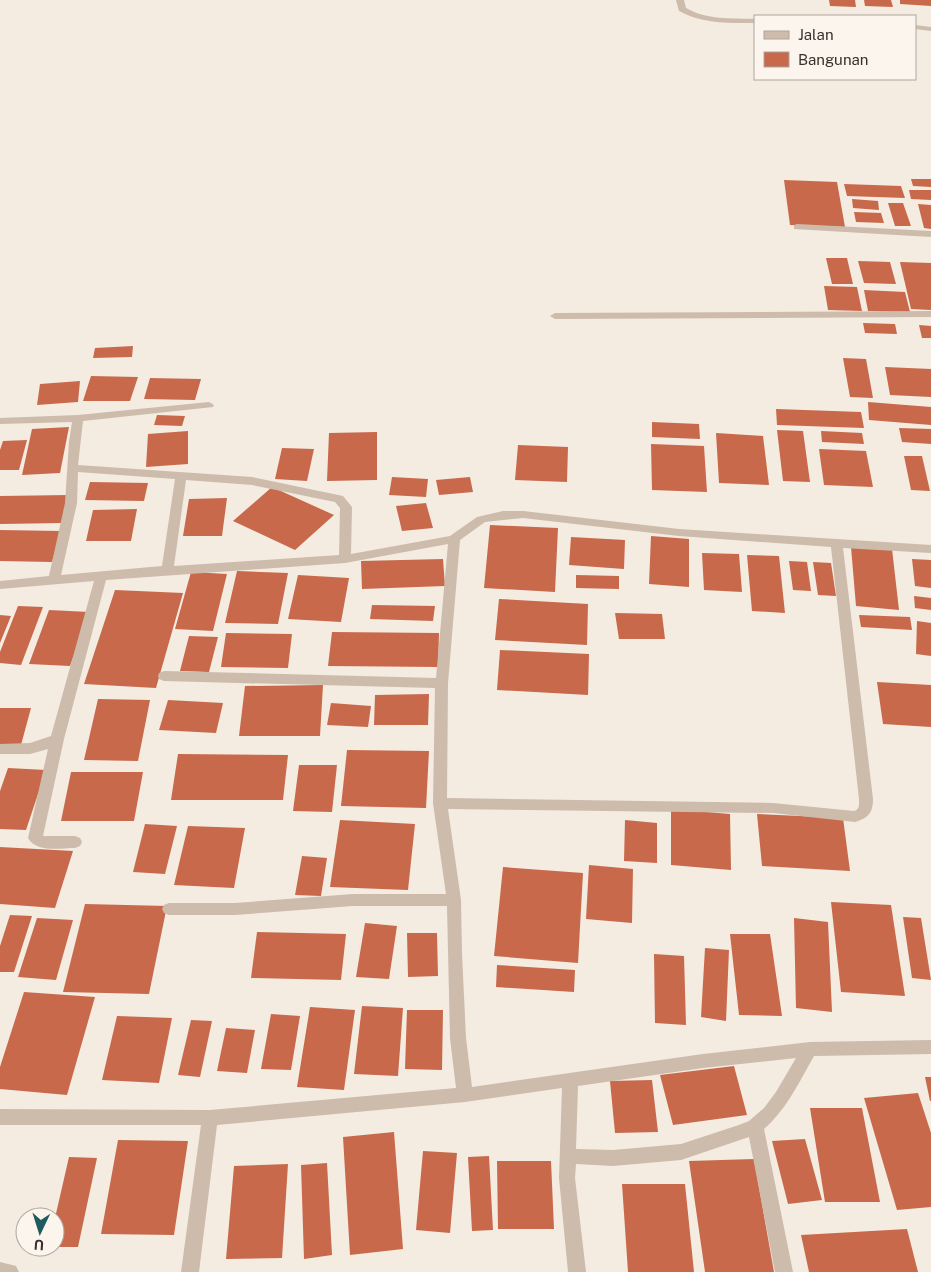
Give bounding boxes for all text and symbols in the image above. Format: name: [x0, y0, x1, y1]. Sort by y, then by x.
legend: [754, 15, 916, 80]
text: Jalan: [798, 26, 834, 43]
text: Bangunan: [798, 51, 869, 68]
north arrow: [15, 1207, 65, 1257]
text: U: [33, 1237, 45, 1253]

